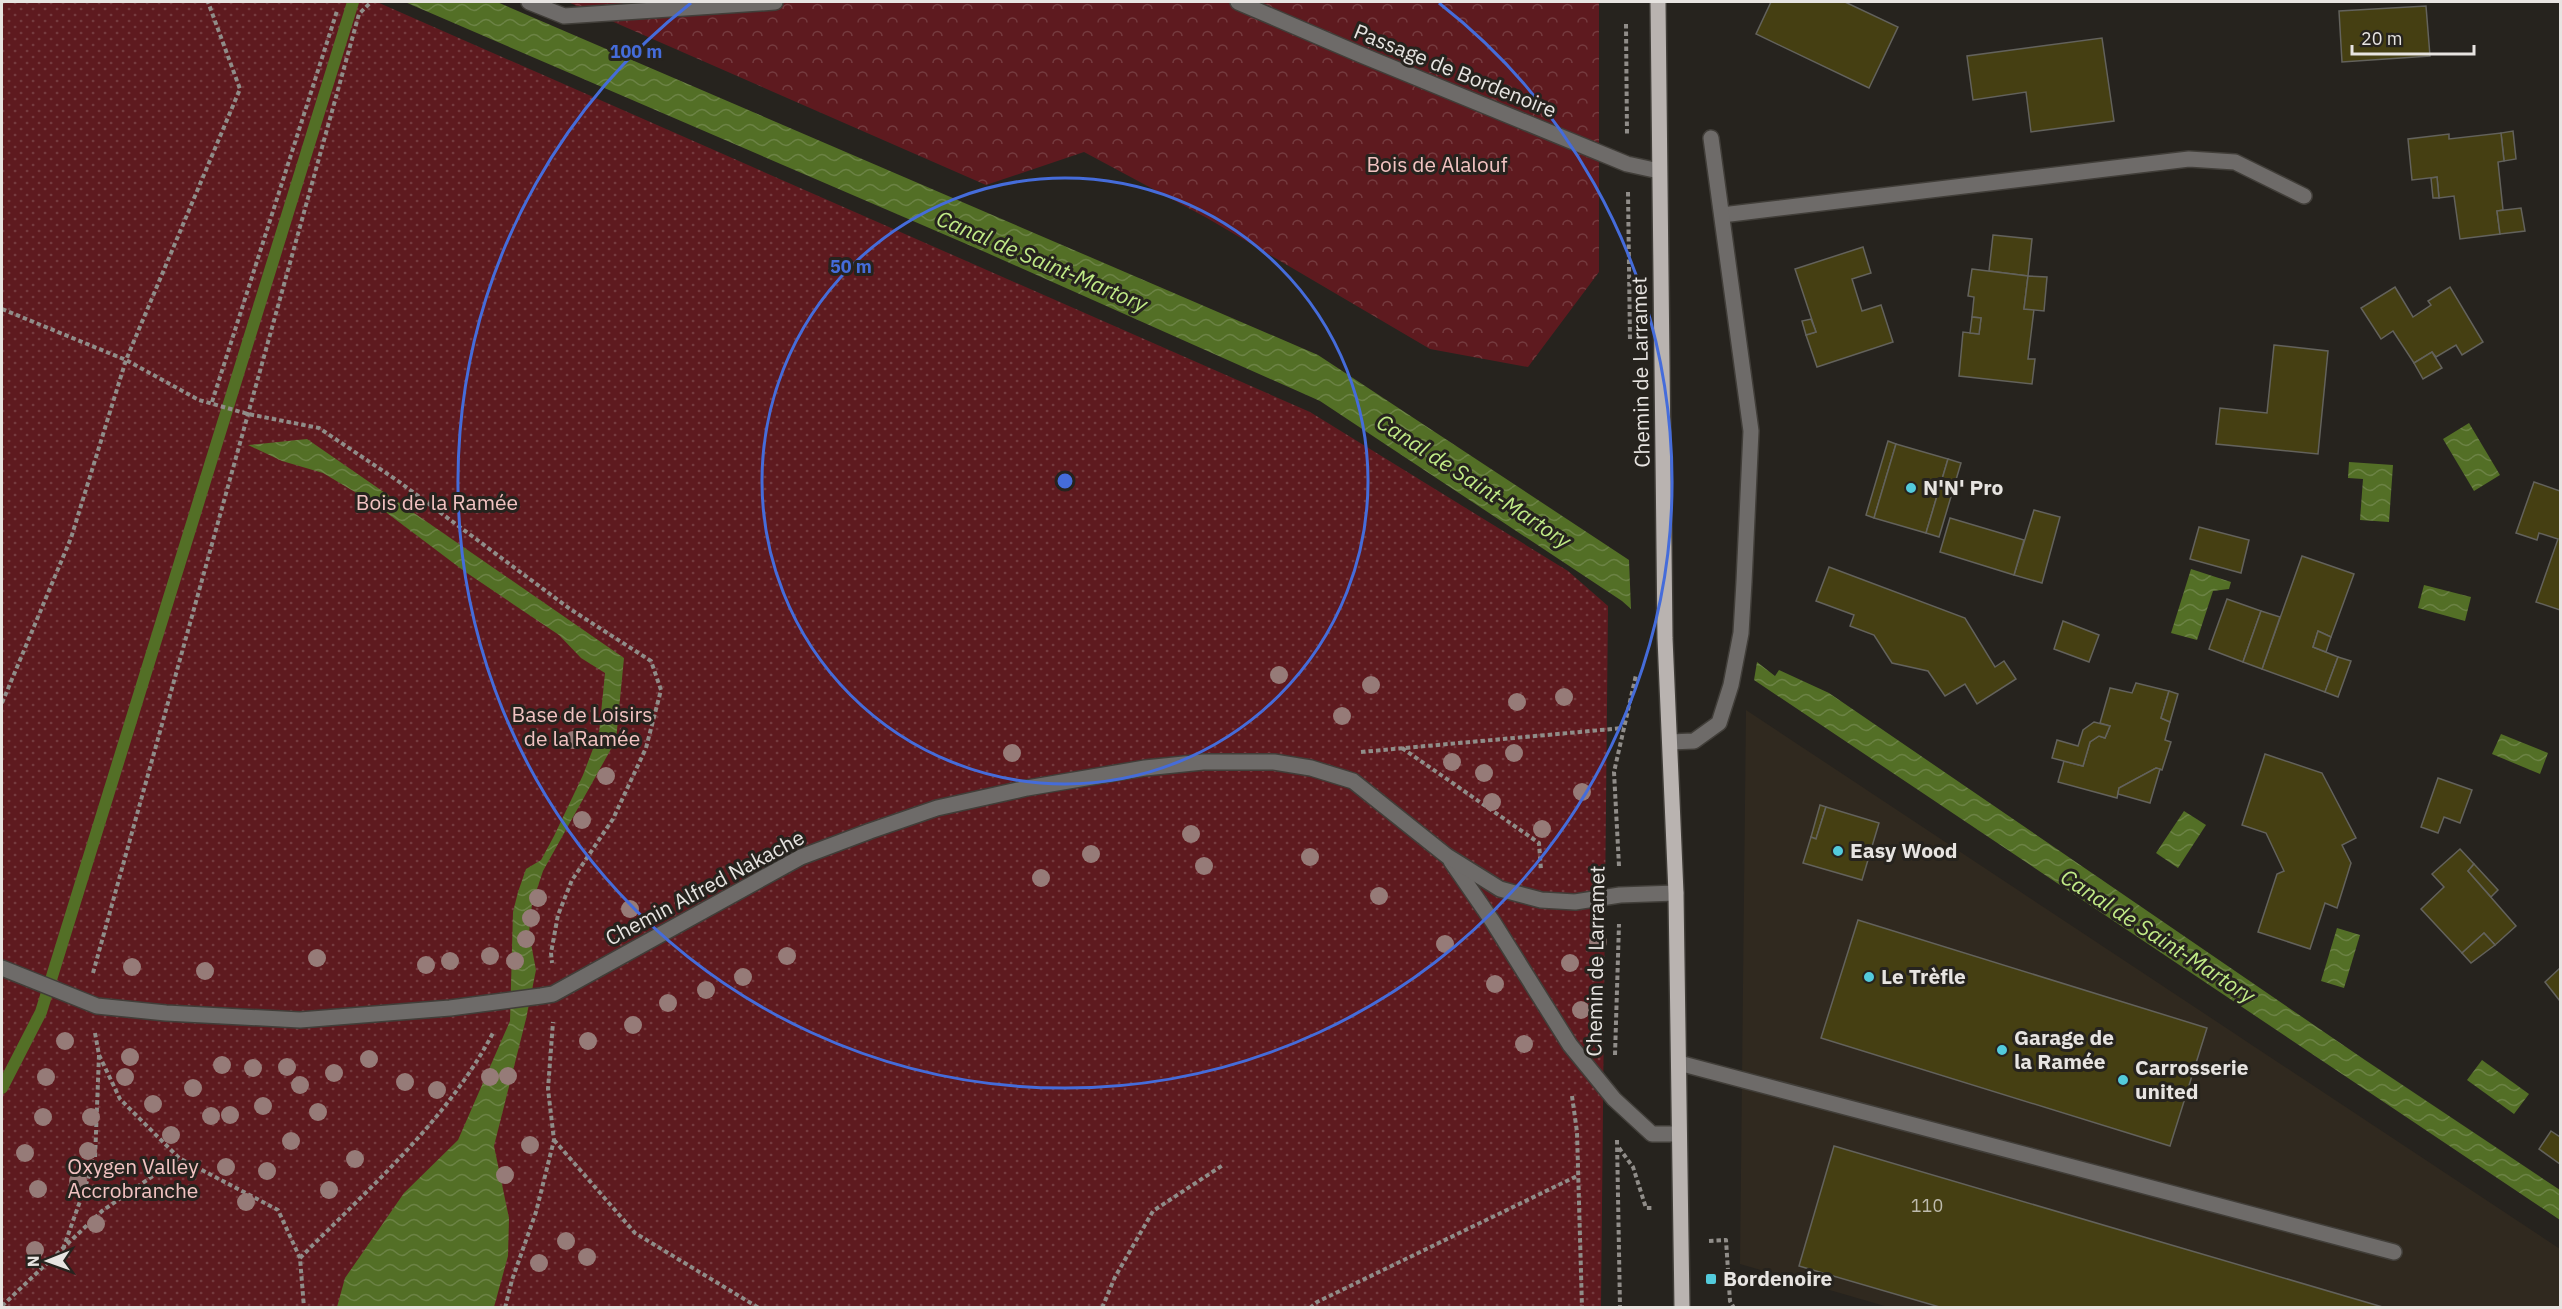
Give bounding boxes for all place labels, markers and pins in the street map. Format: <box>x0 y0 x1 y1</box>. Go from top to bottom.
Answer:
centre of rings <box>1055 471 1075 491</box>
place label: N'N' Pro <box>1923 473 2004 501</box>
marker: N'N' Pro <box>1904 481 1918 495</box>
place label: Easy Wood <box>1850 836 1958 864</box>
marker: Easy Wood <box>1831 844 1845 858</box>
place label: Le Trèfle <box>1881 962 1966 990</box>
marker: Le Trèfle <box>1862 970 1876 984</box>
place label: Garage de la Ramée <box>2014 1023 2114 1075</box>
marker: Garage de la Ramée <box>1995 1043 2009 1057</box>
place label: Carrosserie united <box>2135 1053 2249 1105</box>
marker: Carrosserie united <box>2116 1073 2130 1087</box>
place label: Bordenoire <box>1723 1264 1833 1292</box>
marker: Bordenoire <box>1704 1272 1718 1286</box>

